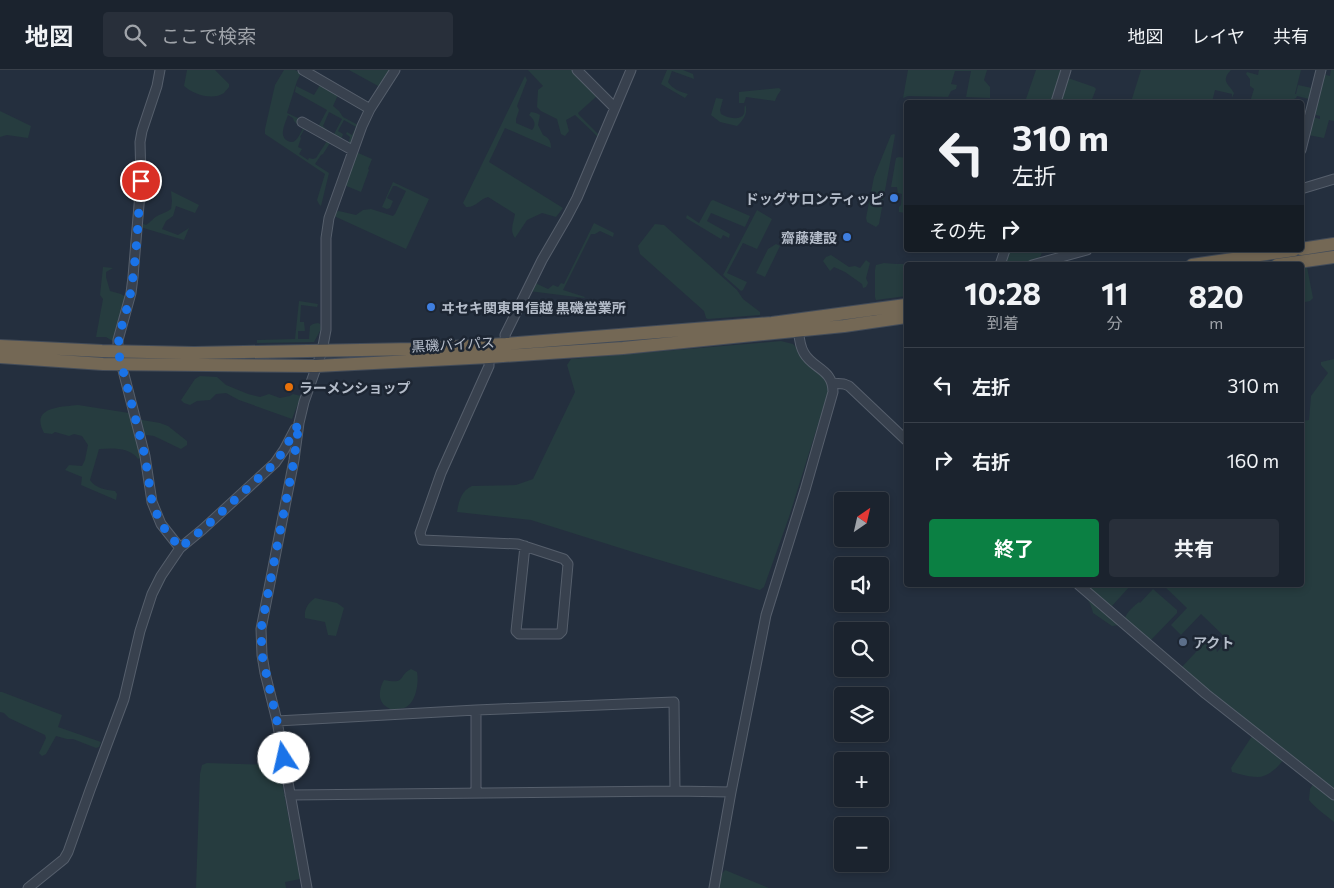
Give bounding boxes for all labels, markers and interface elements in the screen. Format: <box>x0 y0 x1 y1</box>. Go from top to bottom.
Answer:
search box <box>103 12 453 57</box>
text: 地図 <box>25 21 73 50</box>
icon: search <box>121 21 149 49</box>
text: ここで検索 <box>161 24 256 47</box>
text: 地図 <box>1128 25 1164 47</box>
text: レイヤ <box>1192 25 1245 47</box>
text: 共有 <box>1273 25 1309 47</box>
text: 310 m <box>1012 115 1109 158</box>
icon: left <box>929 120 994 185</box>
pin <box>120 160 162 202</box>
text: 左折 <box>1012 162 1056 189</box>
icon: arrive <box>127 167 155 195</box>
place label: ドッグサロンティッピ <box>745 190 884 207</box>
marker: ドッグサロンティッピ <box>888 192 900 204</box>
icon: right <box>996 215 1024 243</box>
text: その先 <box>929 219 986 242</box>
place label: 齋藤建設 <box>781 229 837 246</box>
marker: 齋藤建設 <box>841 231 853 243</box>
text: 10:28 <box>964 274 1041 311</box>
text: 11 <box>1101 274 1128 311</box>
text: 820 <box>1189 277 1244 314</box>
place label: ヰセキ関東甲信越 黒磯営業所 <box>441 299 626 316</box>
marker: ヰセキ関東甲信越 黒磯営業所 <box>425 301 437 313</box>
text: 到着 <box>987 313 1019 332</box>
text: 分 <box>1107 313 1123 332</box>
text: m <box>1209 313 1223 332</box>
street label: 黒磯バイパス <box>411 333 495 355</box>
icon: left <box>929 371 957 399</box>
text: 310 m <box>1227 374 1279 397</box>
text: 左折 <box>972 375 1010 398</box>
place label: ラーメンショップ <box>299 379 410 396</box>
marker: ラーメンショップ <box>283 381 295 393</box>
icon: right <box>929 446 957 474</box>
text: 160 m <box>1227 449 1279 472</box>
text: 右折 <box>972 450 1010 473</box>
north arrow <box>834 492 889 548</box>
map controls <box>834 492 889 872</box>
button: 終了 <box>929 519 1099 577</box>
button: 共有 <box>1109 519 1279 577</box>
button: sound <box>834 557 889 612</box>
button: search <box>834 622 889 677</box>
place label: アクト <box>1193 634 1234 651</box>
marker: アクト <box>1177 636 1189 648</box>
button: layers <box>834 687 889 742</box>
position arrow <box>257 731 309 783</box>
button: + <box>834 752 889 807</box>
button: − <box>834 817 889 872</box>

